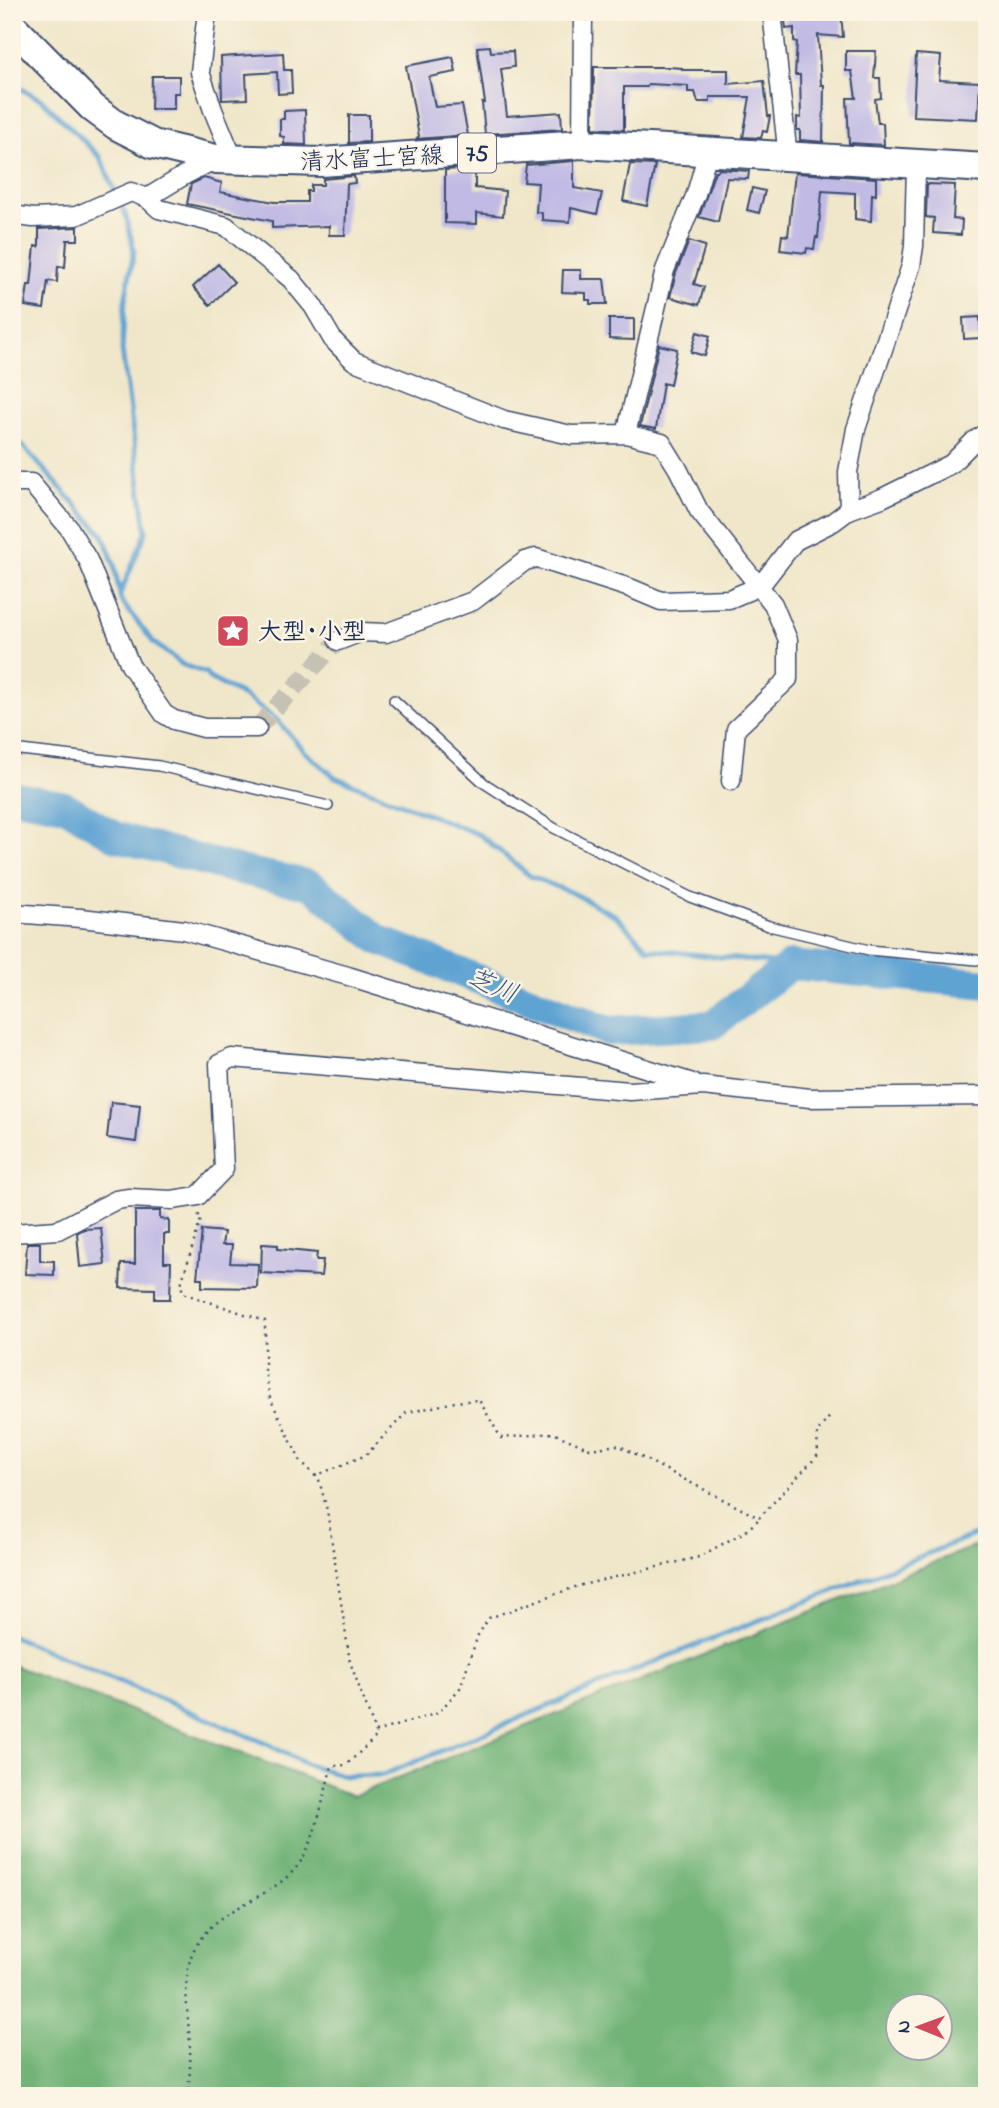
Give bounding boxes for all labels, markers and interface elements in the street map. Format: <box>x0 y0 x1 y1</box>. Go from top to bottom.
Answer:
road number: 75 <box>458 134 496 172</box>
street label: 清水富士宮線 <box>299 139 445 182</box>
place icon: 大型･小型 <box>214 612 252 650</box>
place label: 大型･小型 <box>258 616 366 651</box>
water label: 芝川 <box>461 960 523 1015</box>
north arrow <box>884 1993 954 2062</box>
text: N <box>891 2020 918 2033</box>

